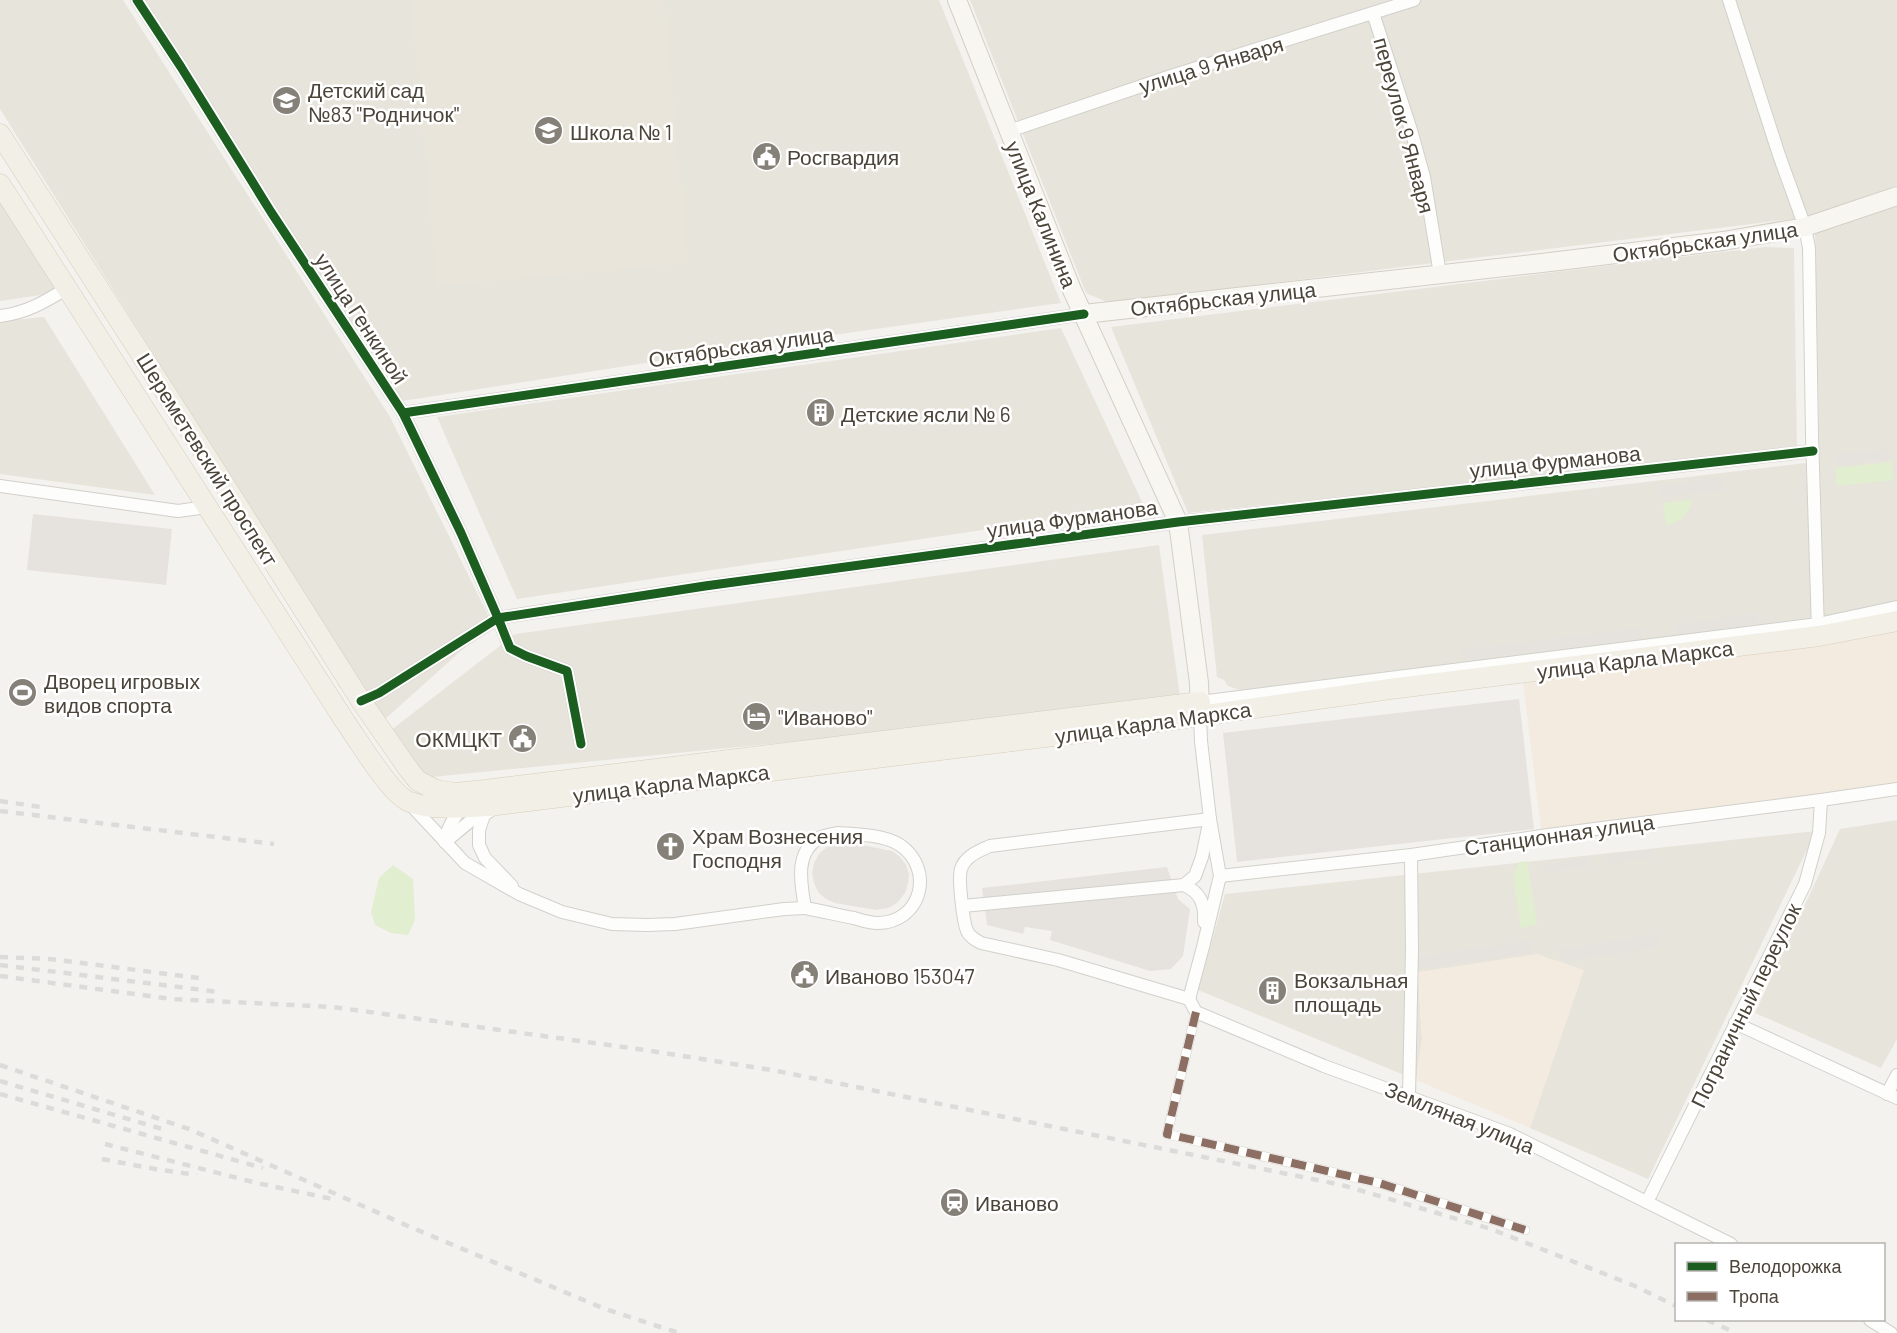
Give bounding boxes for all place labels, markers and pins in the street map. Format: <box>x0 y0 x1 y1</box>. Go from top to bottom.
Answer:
place label: Детский сад №83 "Родничок" <box>308 77 459 126</box>
school or university icon: Детский сад №83 "Родничок" <box>271 85 303 117</box>
school or university icon: Школа № 1 <box>533 115 565 147</box>
place label: Школа № 1 <box>570 119 672 144</box>
public building icon: Росгвардия <box>750 140 782 172</box>
place label: Росгвардия <box>787 144 899 169</box>
building icon: Детские ясли № 6 <box>804 397 836 429</box>
place label: Детские ясли № 6 <box>841 401 1010 426</box>
place label: Дворец игровых видов спорта <box>44 668 200 717</box>
sports icon: Дворец игровых видов спорта <box>7 676 39 708</box>
hotel icon: "Иваново" <box>741 700 773 732</box>
place label: "Иваново" <box>778 704 873 729</box>
public building icon: ОКМЦКТ <box>507 722 539 754</box>
place label: ОКМЦКТ <box>415 726 502 751</box>
place label: Храм Вознесения Господня <box>692 823 863 872</box>
church icon: Храм Вознесения Господня <box>655 831 687 863</box>
public building icon: Иваново 153047 <box>788 959 820 991</box>
place label: Иваново 153047 <box>825 963 975 988</box>
place label: Вокзальная площадь <box>1294 967 1408 1016</box>
building icon: Вокзальная площадь <box>1257 975 1289 1007</box>
station icon: Иваново <box>938 1186 970 1218</box>
place label: Иваново <box>975 1190 1059 1215</box>

